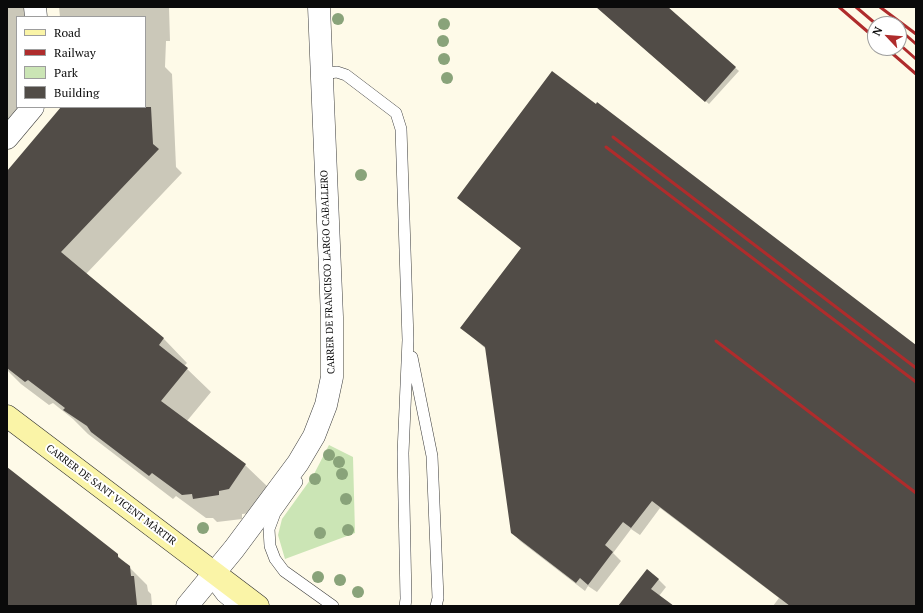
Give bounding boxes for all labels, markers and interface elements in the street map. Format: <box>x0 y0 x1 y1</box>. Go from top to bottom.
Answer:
legend <box>16 16 146 108</box>
north arrow <box>867 16 907 56</box>
text: N <box>869 24 885 38</box>
text: Road <box>54 25 81 40</box>
text: Railway <box>54 45 96 60</box>
text: Park <box>54 65 78 80</box>
text: Building <box>54 85 99 100</box>
street label: CARRER DE FRANCISCO LARGO CABALLERO <box>318 170 338 374</box>
street label: CARRER DE SANT VICENT MÀRTIR <box>44 442 178 548</box>

